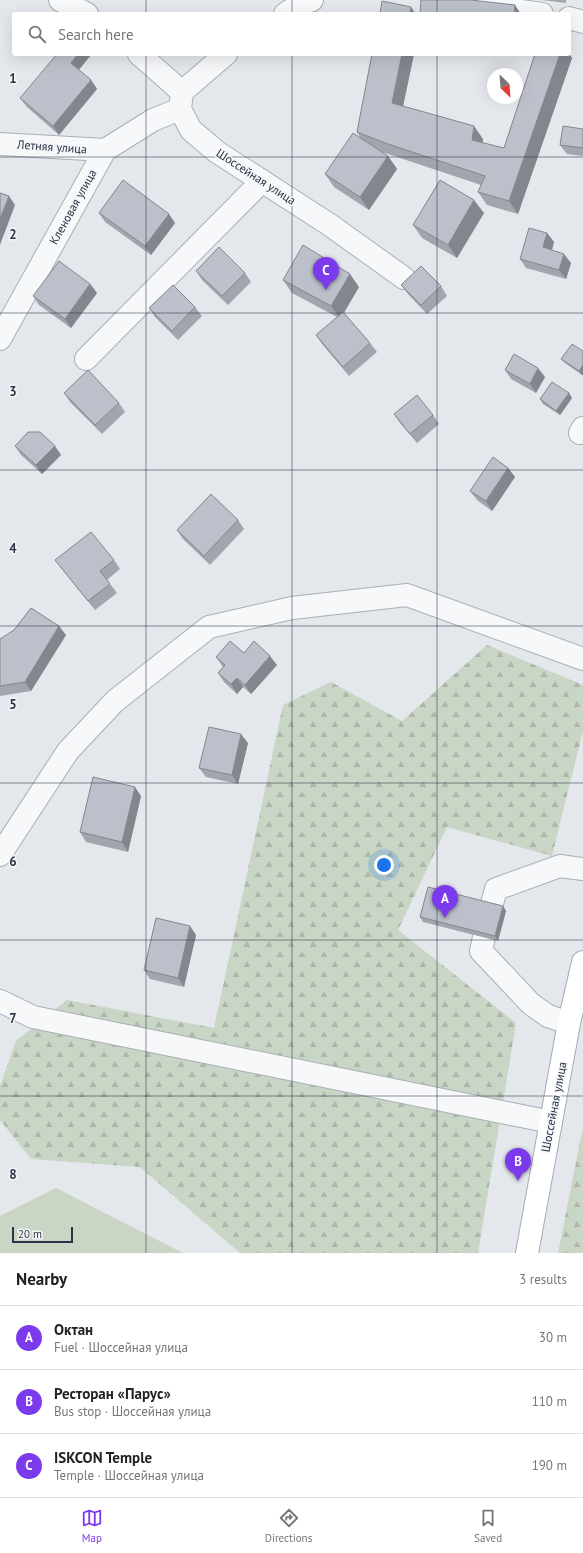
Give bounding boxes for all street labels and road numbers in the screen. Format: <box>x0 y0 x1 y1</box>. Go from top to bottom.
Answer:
street label: Летняя улица <box>16 137 88 156</box>
street label: Шоссейная улица <box>214 145 299 208</box>
street label: Кленовая улица <box>46 166 99 247</box>
street label: Шоссейная улица <box>537 1060 570 1153</box>

